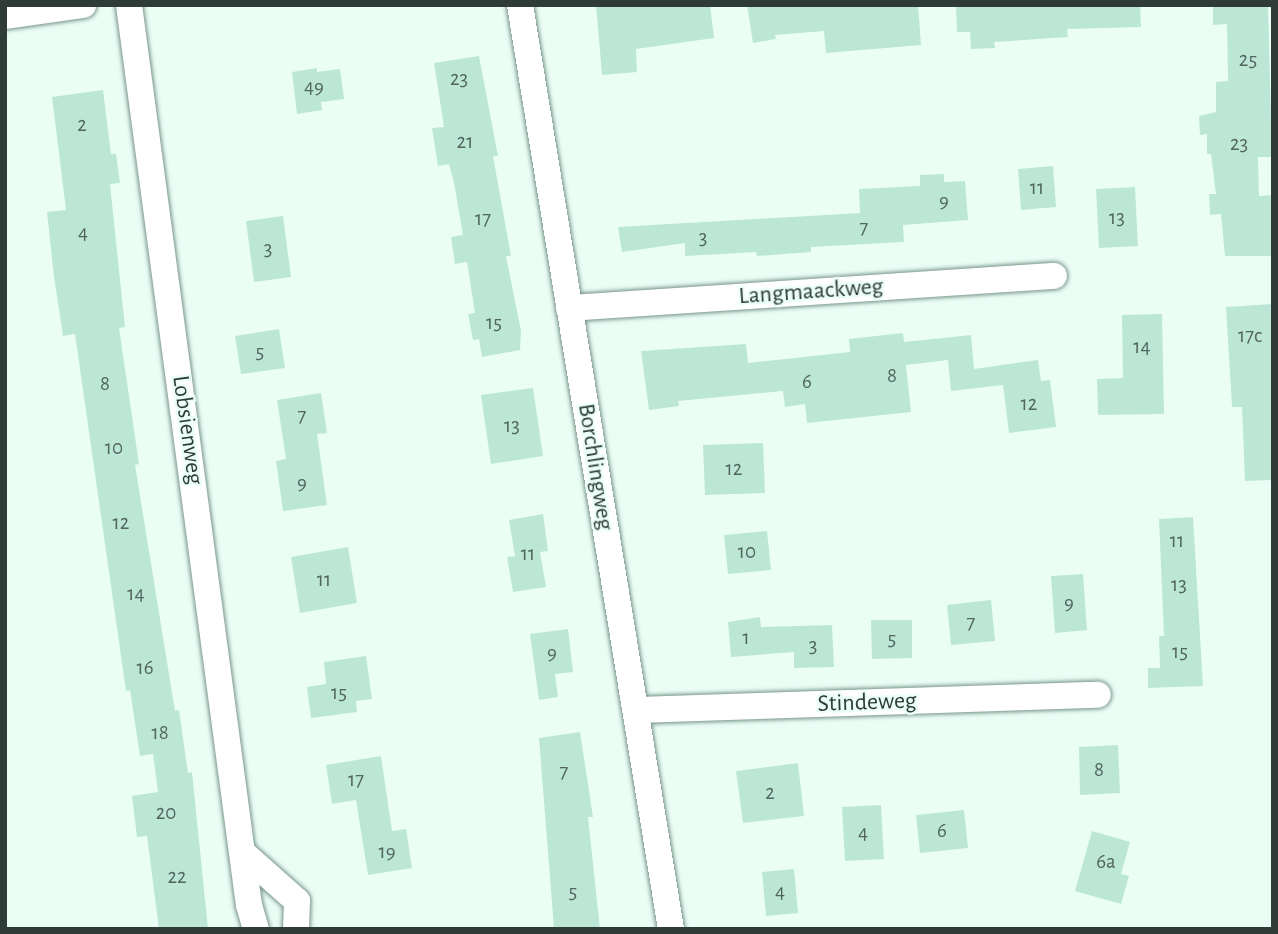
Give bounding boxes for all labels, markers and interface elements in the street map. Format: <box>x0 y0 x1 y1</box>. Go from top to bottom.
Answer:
house number: 25 <box>1239 47 1257 73</box>
house number: 23 <box>450 66 468 92</box>
house number: 49 <box>304 74 324 100</box>
house number: 2 <box>77 112 87 138</box>
house number: 21 <box>457 129 473 155</box>
house number: 23 <box>1230 131 1248 157</box>
house number: 11 <box>1030 175 1044 201</box>
house number: 9 <box>939 188 949 214</box>
house number: 13 <box>1109 205 1125 231</box>
house number: 17 <box>475 206 491 232</box>
house number: 7 <box>860 215 868 241</box>
house number: 4 <box>78 220 88 246</box>
house number: 3 <box>699 225 707 251</box>
house number: 3 <box>264 236 272 262</box>
street label: Langmaackweg <box>738 273 884 311</box>
house number: 15 <box>486 310 502 336</box>
house number: 17c <box>1238 323 1262 349</box>
house number: 14 <box>1133 334 1151 360</box>
house number: 5 <box>256 339 264 365</box>
house number: 8 <box>887 363 897 389</box>
house number: 6 <box>802 369 812 395</box>
house number: 8 <box>100 371 110 397</box>
street label: Lobsienweg <box>165 374 209 486</box>
house number: 12 <box>1021 391 1037 417</box>
street label: Borchlingweg <box>571 402 619 532</box>
house number: 7 <box>298 403 306 429</box>
house number: 13 <box>504 413 520 439</box>
house number: 10 <box>105 435 123 461</box>
house number: 12 <box>726 456 742 482</box>
house number: 9 <box>297 470 307 496</box>
house number: 12 <box>113 510 129 536</box>
house number: 11 <box>1170 528 1184 554</box>
house number: 10 <box>738 539 756 565</box>
house number: 11 <box>521 541 535 567</box>
house number: 11 <box>317 567 331 593</box>
house number: 13 <box>1171 572 1187 598</box>
house number: 14 <box>127 581 145 607</box>
house number: 9 <box>1064 590 1074 616</box>
house number: 7 <box>967 610 975 636</box>
house number: 1 <box>742 625 750 651</box>
house number: 5 <box>888 626 896 652</box>
house number: 3 <box>809 633 817 659</box>
house number: 15 <box>1172 639 1188 665</box>
house number: 9 <box>547 640 557 666</box>
house number: 16 <box>136 655 154 681</box>
house number: 15 <box>331 680 347 706</box>
street label: Stindeweg <box>817 687 917 719</box>
house number: 18 <box>151 720 169 746</box>
house number: 8 <box>1094 757 1104 783</box>
house number: 7 <box>560 759 568 785</box>
house number: 17 <box>348 767 364 793</box>
house number: 2 <box>765 780 775 806</box>
house number: 20 <box>156 800 176 826</box>
house number: 6 <box>937 818 947 844</box>
house number: 4 <box>858 820 868 846</box>
house number: 19 <box>378 839 396 865</box>
house number: 6a <box>1096 849 1116 875</box>
house number: 22 <box>167 864 187 890</box>
house number: 5 <box>569 879 577 905</box>
house number: 4 <box>775 879 785 905</box>

